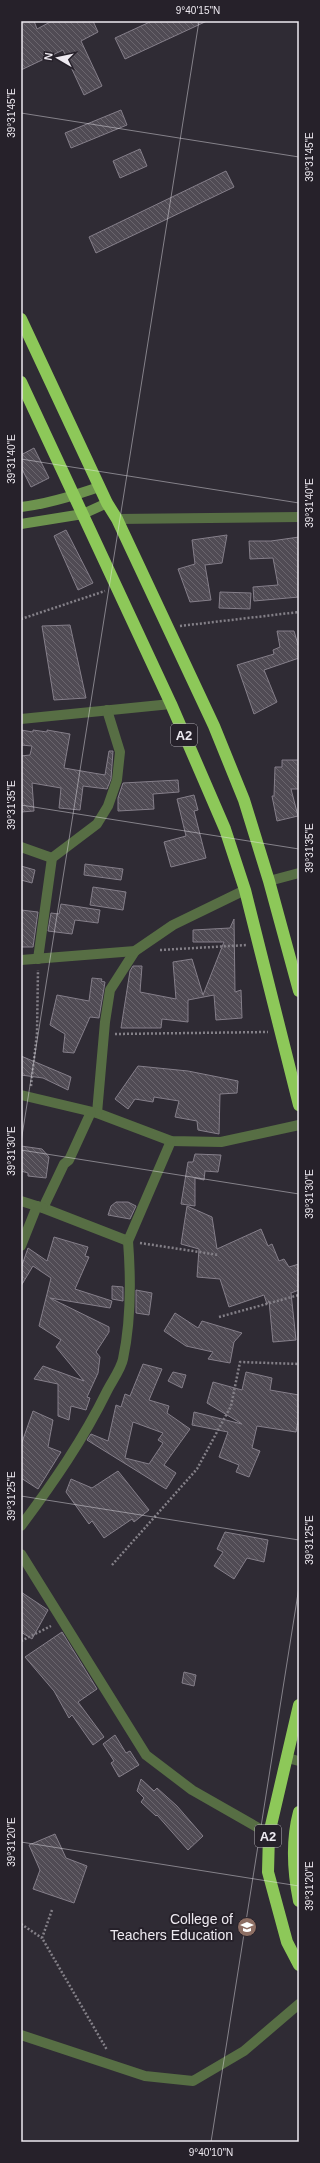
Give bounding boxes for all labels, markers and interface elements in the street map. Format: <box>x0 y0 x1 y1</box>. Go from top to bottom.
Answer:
text: 9°40'15"N <box>176 5 220 16</box>
north arrow <box>38 38 78 78</box>
text: N <box>42 52 55 61</box>
text: 39°31'45"E <box>6 88 17 138</box>
text: 39°31'45"E <box>304 132 315 182</box>
text: 39°31'40"E <box>6 434 17 484</box>
text: 39°31'40"E <box>304 478 315 528</box>
road number: A2 <box>171 724 197 746</box>
text: 39°31'35"E <box>6 780 17 830</box>
text: 39°31'35"E <box>304 823 315 873</box>
text: 39°31'30"E <box>6 1126 17 1176</box>
text: 39°31'30"E <box>304 1169 315 1219</box>
text: 39°31'25"E <box>6 1471 17 1521</box>
text: 39°31'25"E <box>304 1515 315 1565</box>
text: 39°31'20"E <box>6 1817 17 1867</box>
road number: A2 <box>255 1825 281 1847</box>
text: 39°31'20"E <box>304 1861 315 1911</box>
place label: College of Teachers Education <box>110 1911 233 1943</box>
school or university icon: College of Teachers Education <box>236 1916 258 1938</box>
text: 9°40'10"N <box>189 2147 233 2158</box>

